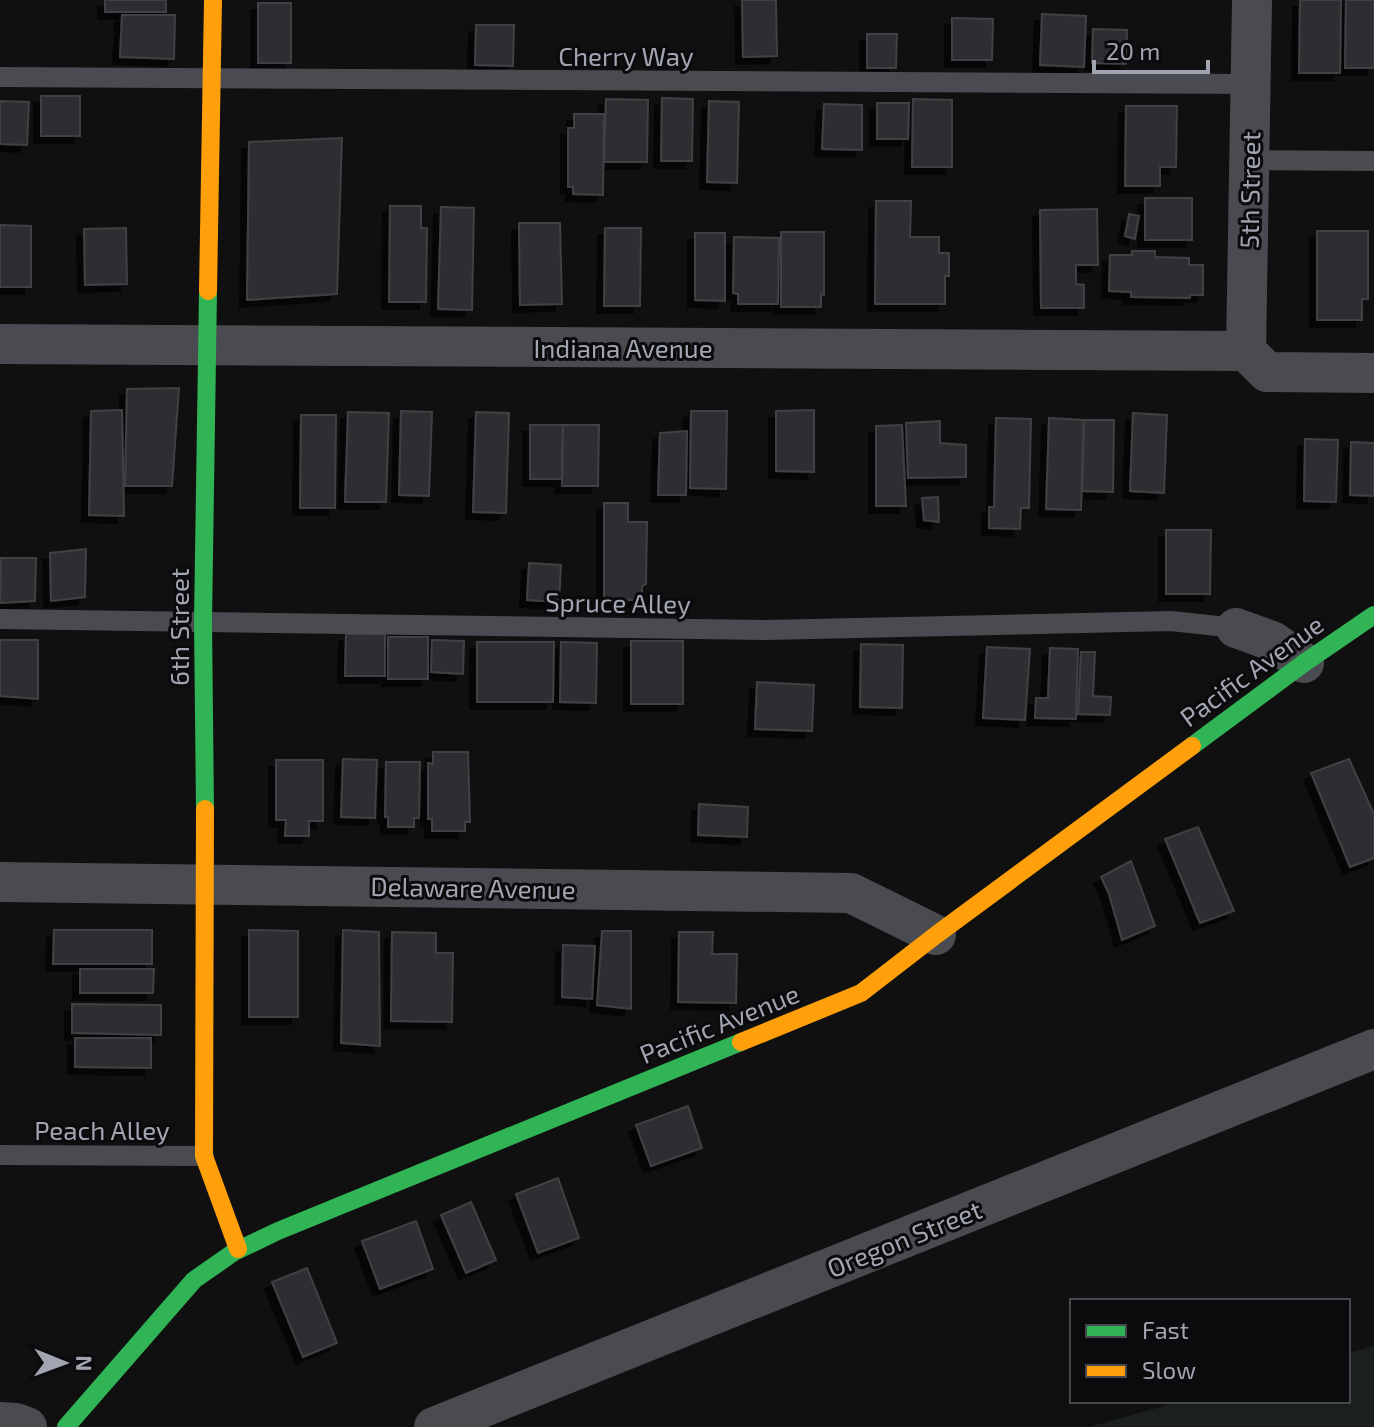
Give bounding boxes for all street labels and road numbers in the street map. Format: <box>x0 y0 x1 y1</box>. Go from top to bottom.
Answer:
street label: Cherry Way <box>558 40 694 71</box>
street label: 5th Street <box>1232 131 1266 249</box>
street label: Indiana Avenue <box>533 332 713 363</box>
street label: 6th Street <box>163 568 194 686</box>
street label: Spruce Alley <box>545 585 691 619</box>
street label: Pacific Avenue <box>1173 608 1329 732</box>
street label: Delaware Avenue <box>370 870 576 904</box>
street label: Pacific Avenue <box>635 977 803 1069</box>
street label: Peach Alley <box>34 1114 170 1145</box>
street label: Oregon Street <box>822 1193 986 1283</box>

